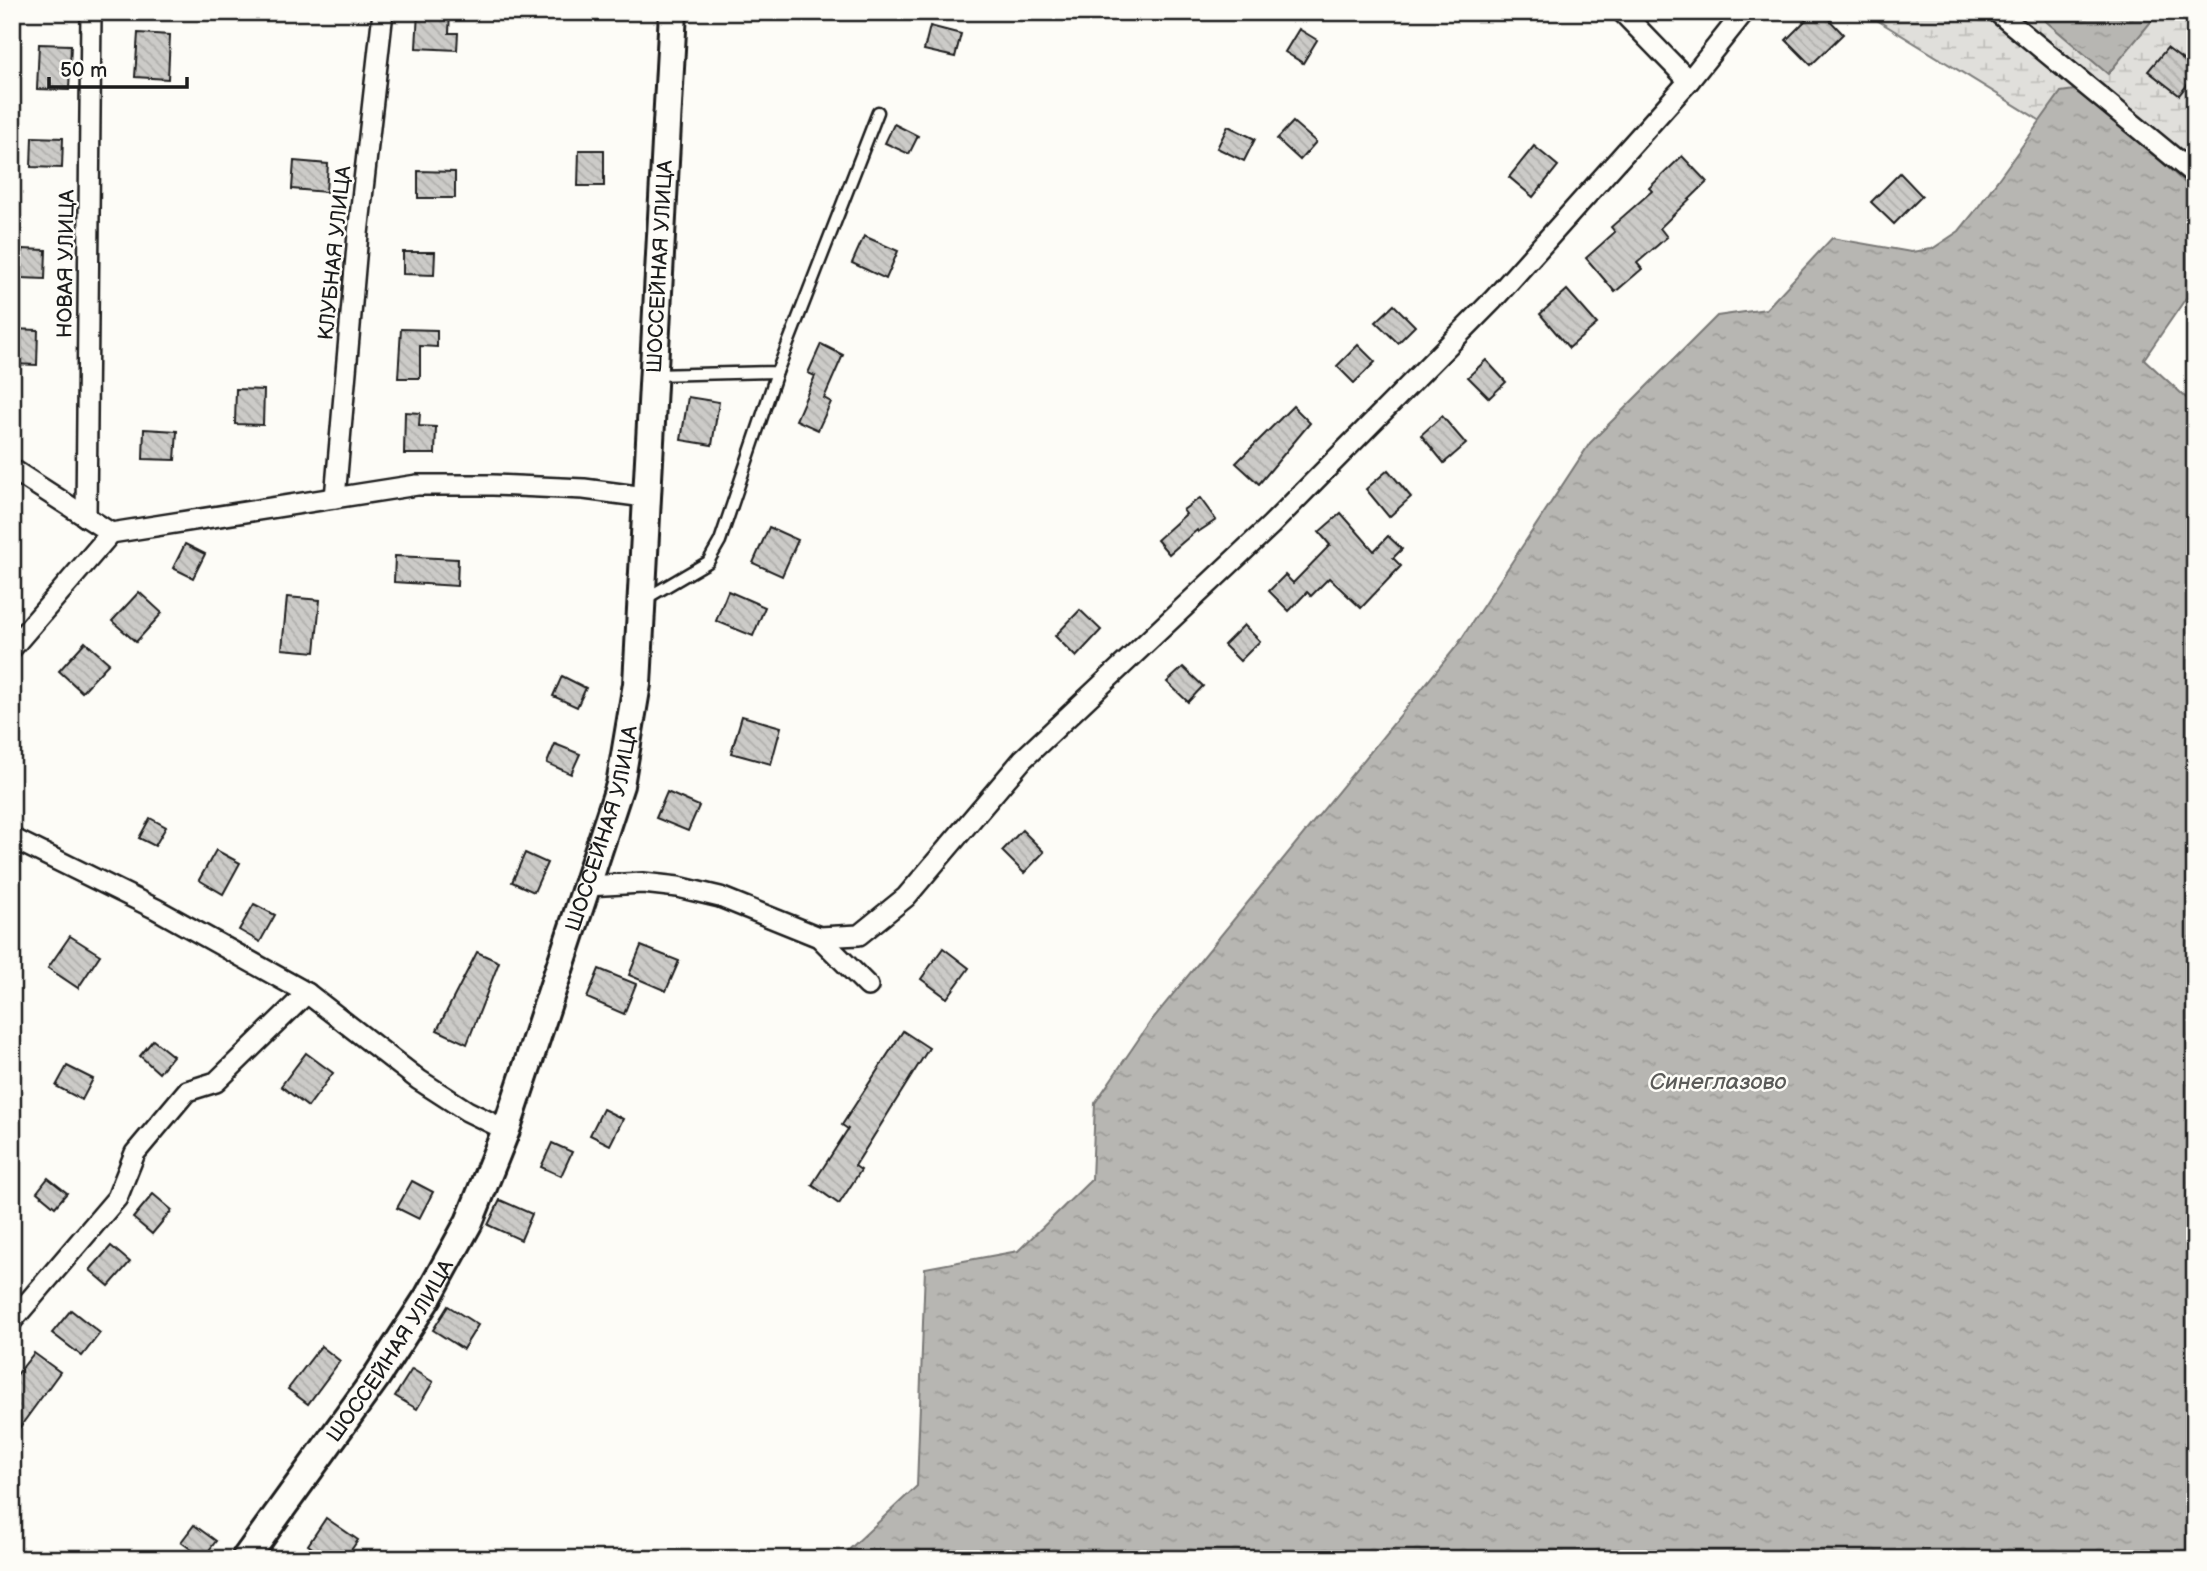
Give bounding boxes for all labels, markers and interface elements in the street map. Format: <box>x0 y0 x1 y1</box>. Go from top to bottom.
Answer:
scale bar <box>49 46 187 90</box>
text: 50 m <box>60 58 107 83</box>
street label: ШОССЕЙНАЯ УЛИЦА <box>641 159 678 374</box>
street label: КЛУБНАЯ УЛИЦА <box>313 164 357 341</box>
street label: НОВАЯ УЛИЦА <box>52 189 80 338</box>
street label: ШОССЕЙНАЯ УЛИЦА <box>560 724 642 934</box>
water label: Синеглазово <box>1649 1068 1787 1096</box>
street label: ШОССЕЙНАЯ УЛИЦА <box>321 1255 459 1447</box>

